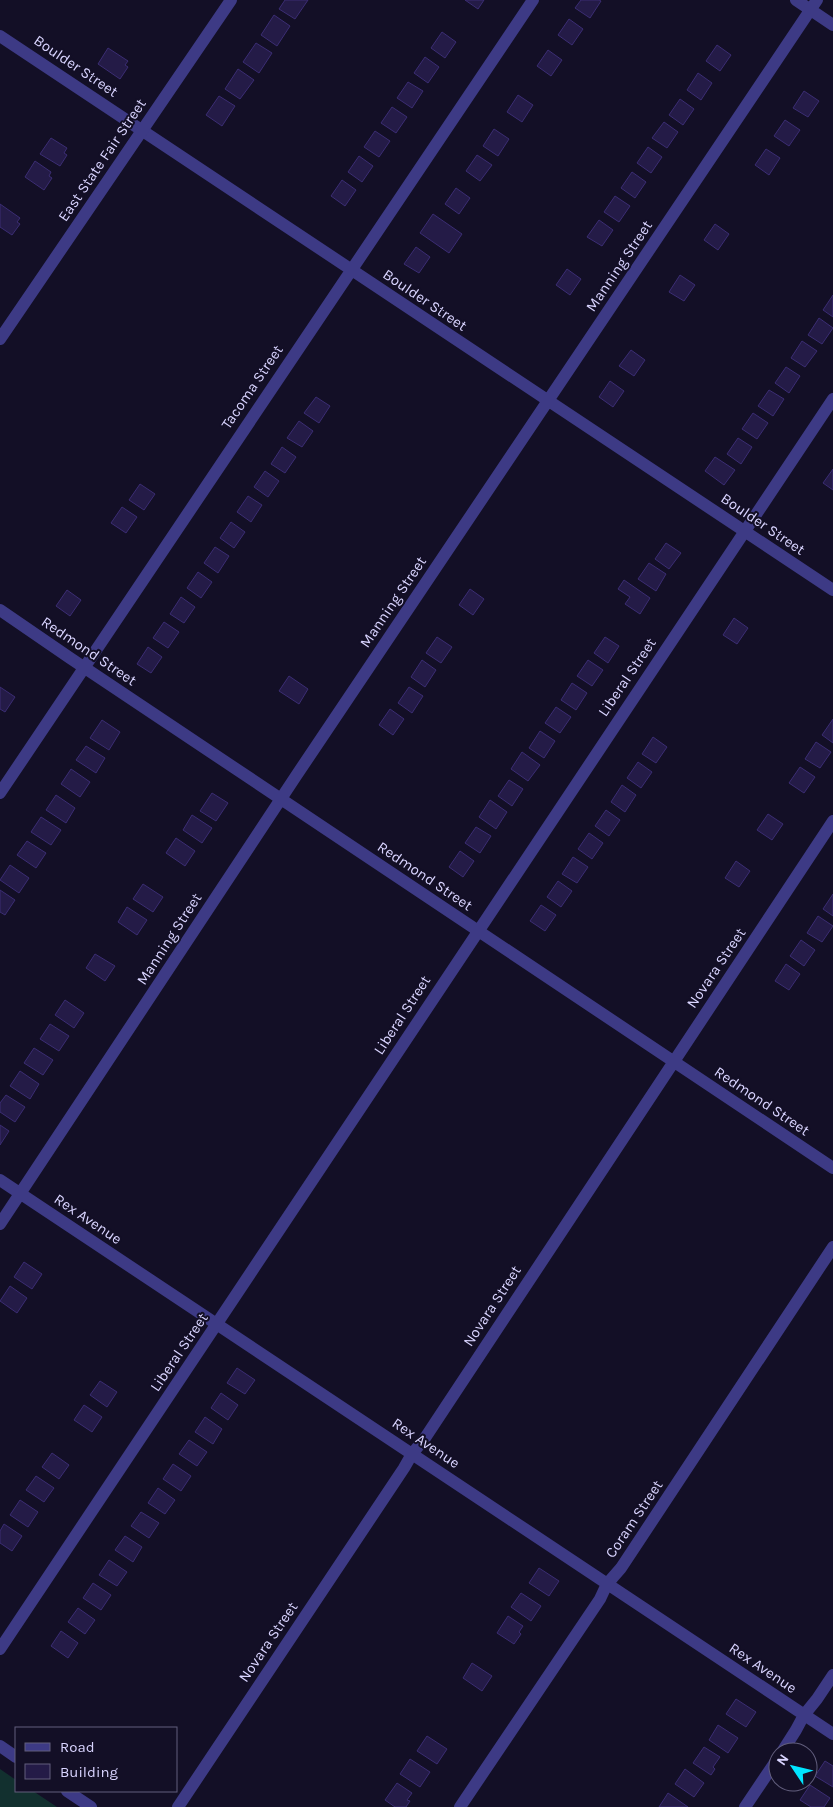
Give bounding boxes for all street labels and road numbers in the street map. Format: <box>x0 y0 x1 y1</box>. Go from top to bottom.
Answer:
street label: Boulder Street <box>31 31 122 101</box>
street label: East State Fair Street <box>54 95 150 225</box>
street label: Manning Street <box>582 217 656 315</box>
street label: Boulder Street <box>380 265 471 335</box>
street label: Tacoma Street <box>217 341 287 432</box>
street label: Boulder Street <box>718 489 809 559</box>
street label: Manning Street <box>356 553 430 651</box>
street label: Redmond Street <box>38 613 140 690</box>
street label: Liberal Street <box>594 634 660 720</box>
street label: Redmond Street <box>374 838 476 915</box>
street label: Manning Street <box>133 889 206 988</box>
street label: Novara Street <box>683 924 750 1011</box>
street label: Liberal Street <box>370 972 434 1058</box>
street label: Redmond Street <box>711 1063 813 1140</box>
street label: Rex Avenue <box>51 1190 125 1248</box>
street label: Novara Street <box>459 1262 525 1350</box>
street label: Liberal Street <box>146 1309 212 1395</box>
street label: Rex Avenue <box>389 1414 463 1472</box>
street label: Coram Street <box>601 1476 667 1561</box>
street label: Novara Street <box>235 1598 302 1685</box>
street label: Rex Avenue <box>726 1639 800 1697</box>

